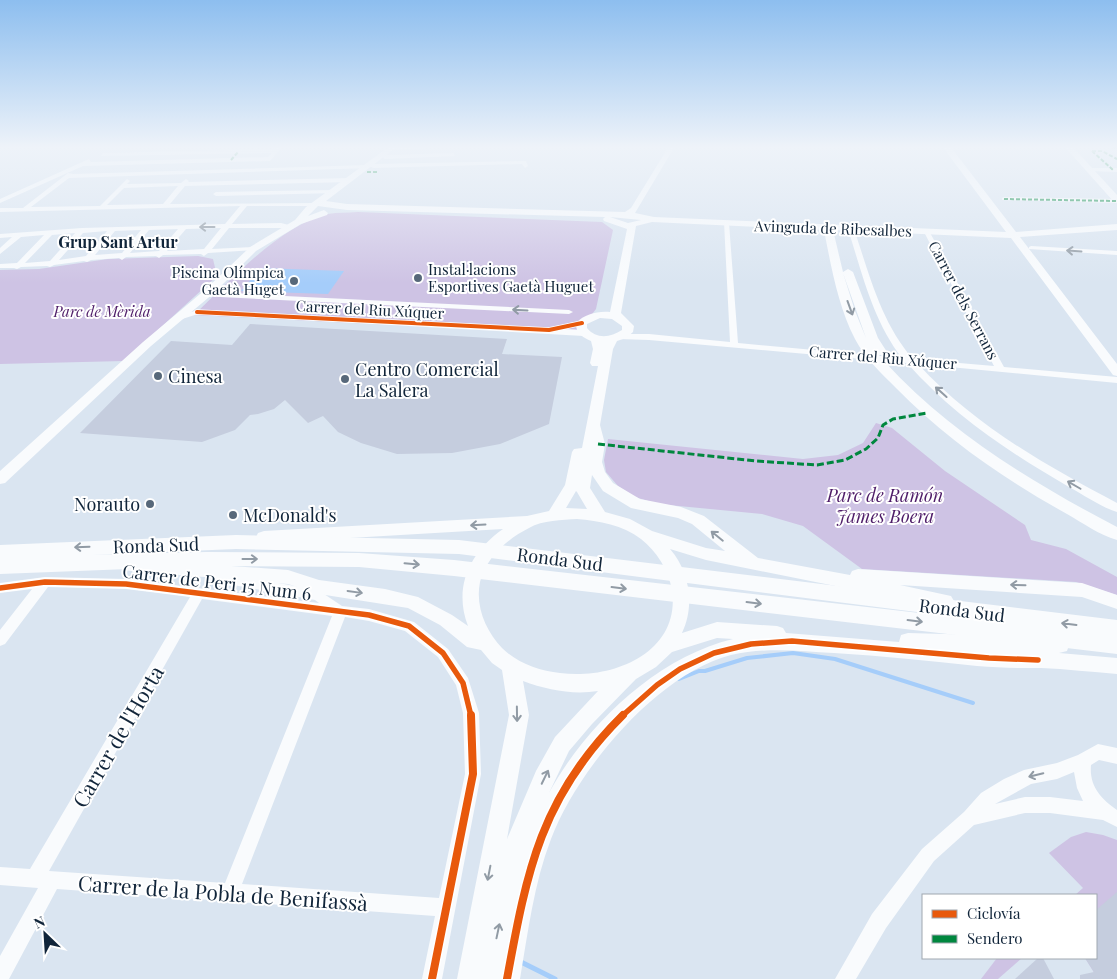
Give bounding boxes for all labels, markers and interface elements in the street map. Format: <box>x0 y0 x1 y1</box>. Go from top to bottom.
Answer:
street label: Avinguda de Ribesalbes <box>753 215 912 241</box>
one-way arrow <box>199 222 216 232</box>
district label: Grup Sant Artur <box>58 231 178 252</box>
street label: Carrer dels Serrans <box>924 237 1004 363</box>
one-way arrow <box>1066 246 1082 255</box>
place label: Instal·lacions Esportives Gaetà Huguet <box>428 259 594 296</box>
place label: Piscina Olímpica Gaetà Huget <box>172 262 285 299</box>
marker: Instal·lacions Esportives Gaetà Huguet <box>412 272 424 284</box>
marker: Piscina Olímpica Gaetà Huget <box>288 275 300 287</box>
street label: Carrer del Riu Xúquer <box>295 295 445 323</box>
one-way arrow <box>846 300 855 316</box>
park label: Parc de Mèrida <box>52 301 151 321</box>
one-way arrow <box>512 305 528 315</box>
street label: Carrer del Riu Xúquer <box>808 341 958 373</box>
place label: Centro Comercial La Salera <box>355 357 499 402</box>
place label: Cinesa <box>168 364 223 388</box>
marker: Cinesa <box>152 370 164 382</box>
marker: Centro Comercial La Salera <box>339 373 351 385</box>
one-way arrow <box>934 387 947 398</box>
one-way arrow <box>1067 479 1082 489</box>
park label: Parc de Ramón James Boera <box>826 483 943 528</box>
place label: Norauto <box>74 492 140 516</box>
marker: Norauto <box>144 498 156 510</box>
place label: McDonald's <box>243 503 337 527</box>
marker: McDonald's <box>227 509 239 521</box>
one-way arrow <box>470 521 486 530</box>
one-way arrow <box>711 530 724 541</box>
street label: Ronda Sud <box>112 531 200 559</box>
street label: Ronda Sud <box>516 542 605 576</box>
one-way arrow <box>75 543 91 552</box>
one-way arrow <box>242 554 258 564</box>
street label: Carrer de Peri 15 Num 6 <box>121 558 313 606</box>
one-way arrow <box>404 559 420 569</box>
one-way arrow <box>1010 581 1026 590</box>
one-way arrow <box>611 583 627 593</box>
one-way arrow <box>347 587 363 597</box>
street label: Ronda Sud <box>918 593 1007 627</box>
one-way arrow <box>745 598 761 608</box>
one-way arrow <box>907 616 923 626</box>
one-way arrow <box>1061 619 1077 629</box>
street label: Carrer de l'Horta <box>65 659 169 812</box>
one-way arrow <box>512 705 522 721</box>
one-way arrow <box>540 769 550 784</box>
one-way arrow <box>1029 771 1045 780</box>
one-way arrow <box>484 865 494 881</box>
street label: Carrer de la Pobla de Benifassà <box>77 868 369 916</box>
legend <box>922 894 1097 959</box>
text: Ciclovía <box>967 903 1021 923</box>
north arrow <box>20 909 70 959</box>
text: N <box>31 911 48 933</box>
one-way arrow <box>494 924 503 940</box>
text: Sendero <box>967 928 1023 948</box>

